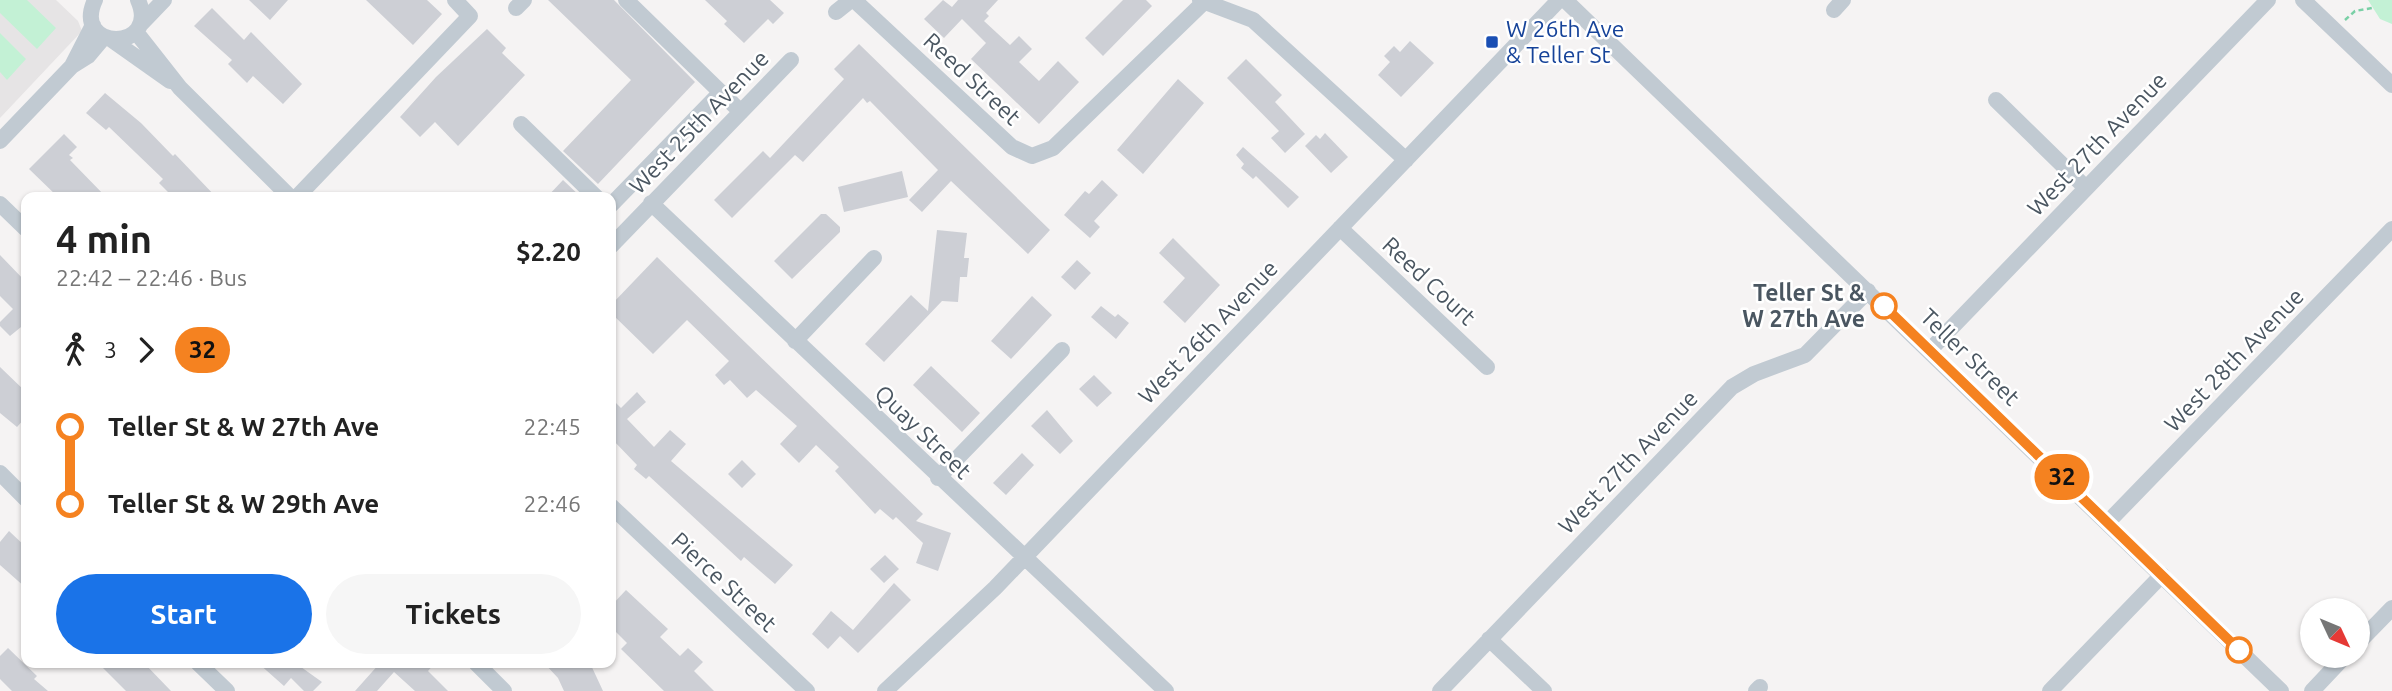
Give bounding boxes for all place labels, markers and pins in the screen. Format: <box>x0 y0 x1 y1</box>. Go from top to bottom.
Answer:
place label: W 26th Ave & Teller St <box>1506 16 1624 67</box>
marker: W 26th Ave & Teller St <box>1484 34 1500 50</box>
place label: Teller St & W 27th Ave <box>1742 280 1865 331</box>
marker: Teller St & W 27th Ave <box>1871 293 1897 319</box>
unlabelled marker <box>2226 637 2252 663</box>

